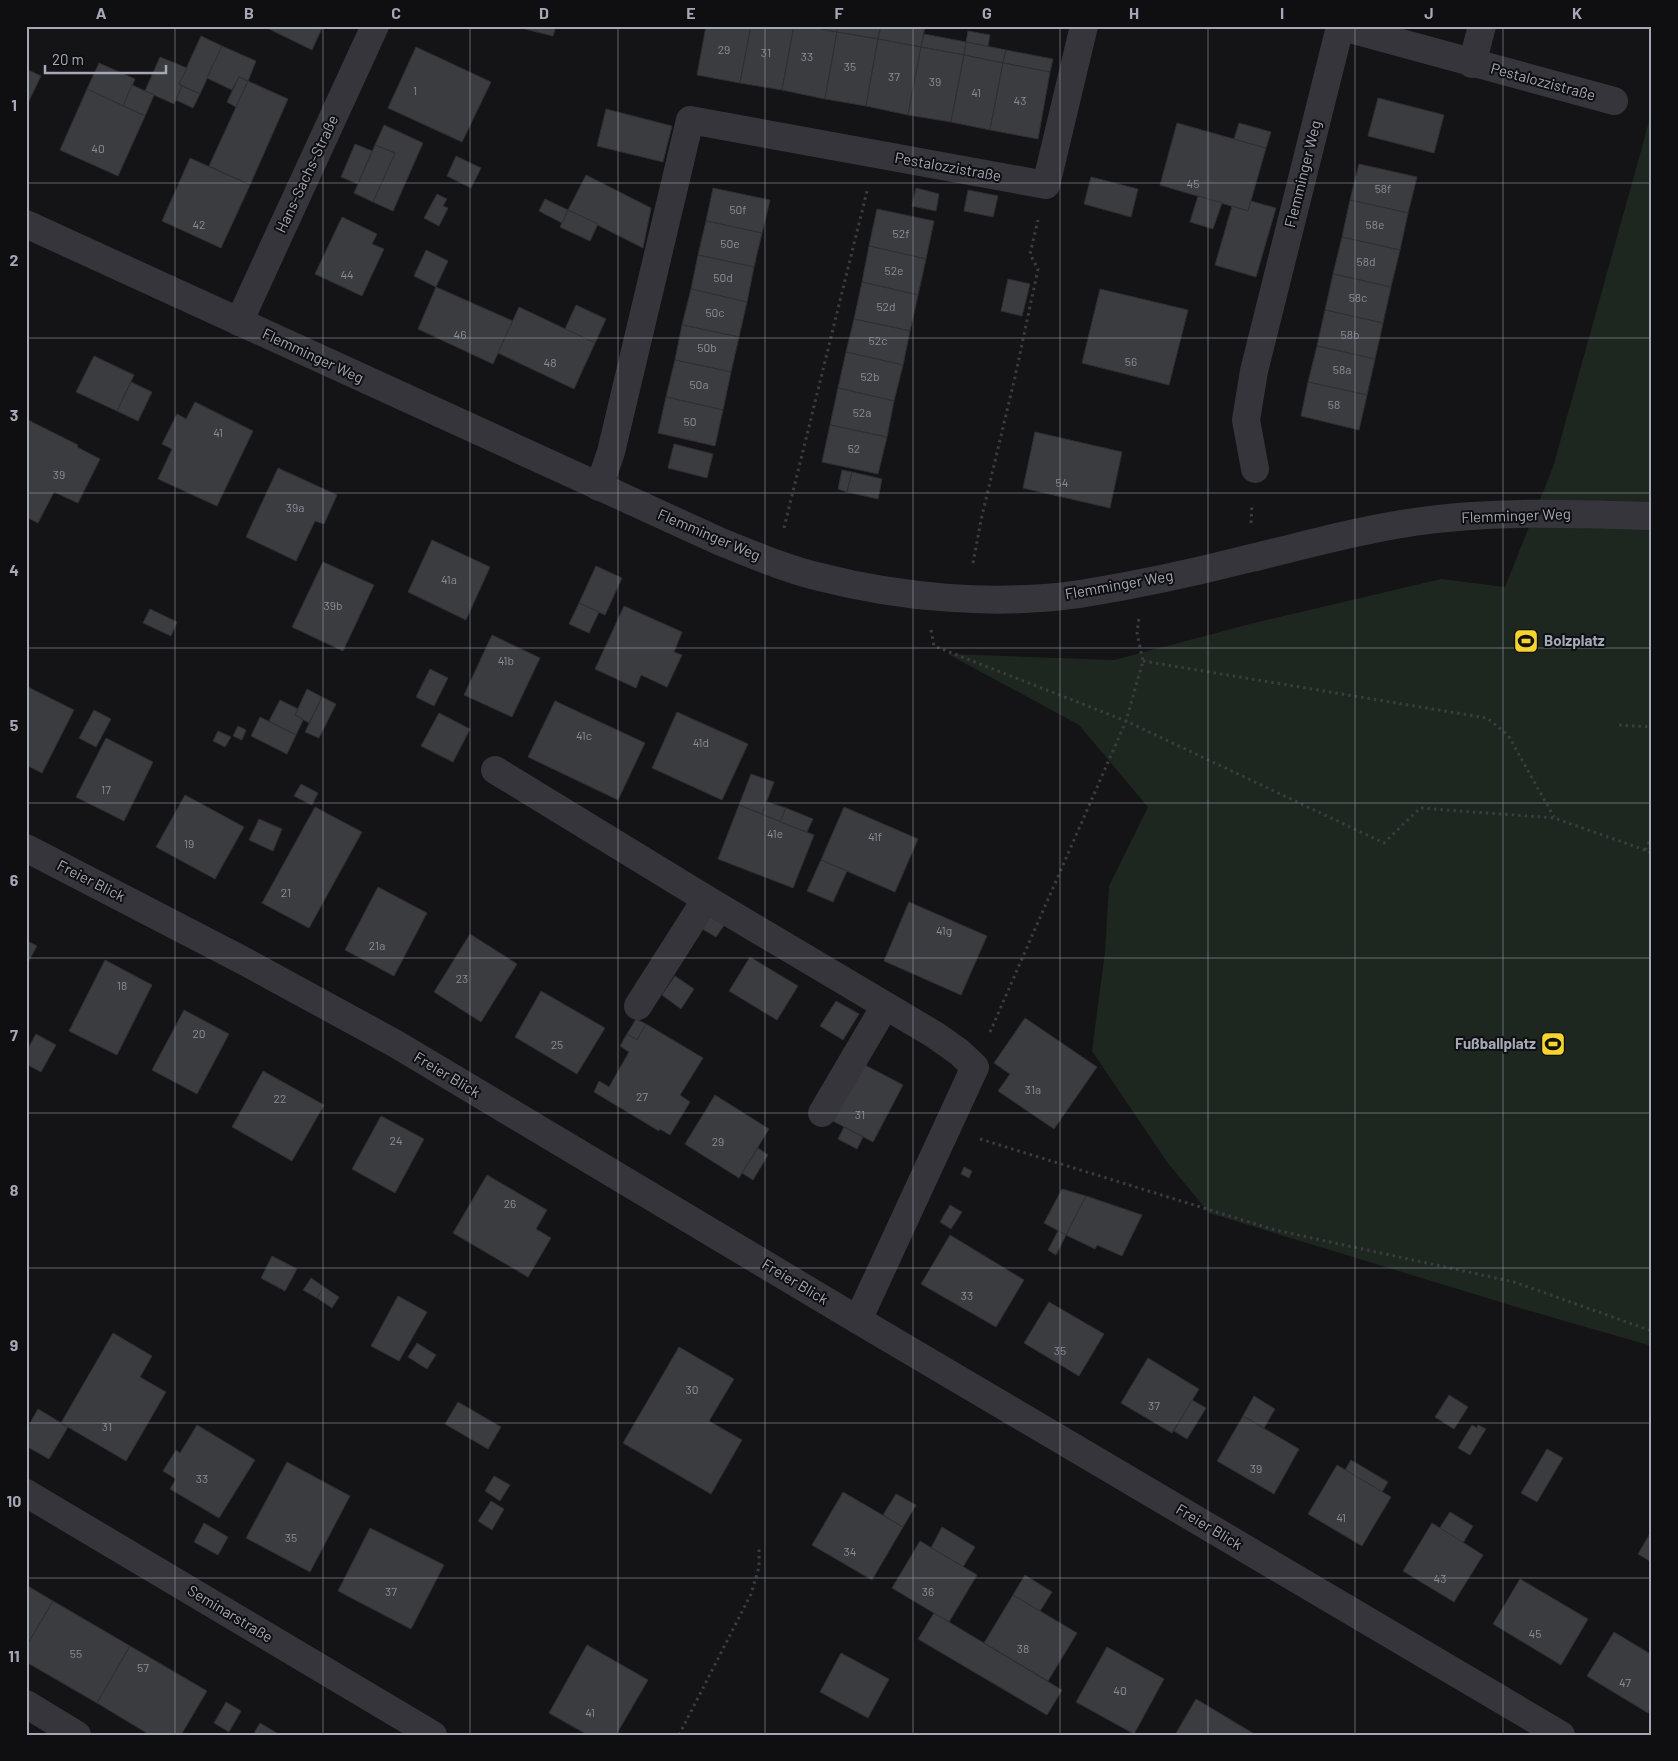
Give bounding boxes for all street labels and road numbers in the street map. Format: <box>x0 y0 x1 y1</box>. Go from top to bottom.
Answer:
street label: Pestalozzistraße <box>1489 58 1598 104</box>
street label: Hans-Sachs-Straße <box>271 112 341 235</box>
street label: Flemminger Weg <box>1280 118 1324 229</box>
street label: Pestalozzistraße <box>894 148 1003 184</box>
street label: Flemminger Weg <box>260 324 367 386</box>
street label: Flemminger Weg <box>655 504 763 564</box>
street label: Flemminger Weg <box>1461 504 1571 526</box>
street label: Flemminger Weg <box>1063 566 1174 602</box>
street label: Freier Blick <box>54 855 129 905</box>
street label: Freier Blick <box>411 1047 484 1101</box>
street label: Freier Blick <box>759 1254 832 1308</box>
street label: Freier Blick <box>1173 1499 1246 1553</box>
street label: Seminarstraße <box>185 1581 276 1646</box>

